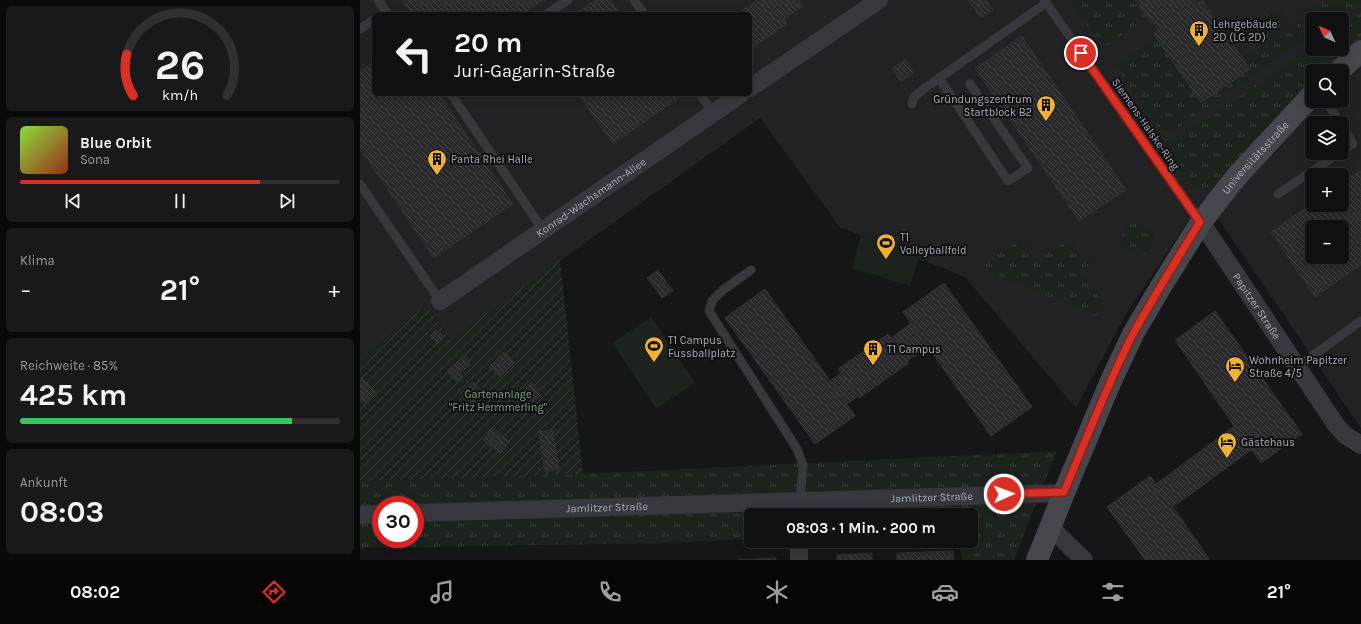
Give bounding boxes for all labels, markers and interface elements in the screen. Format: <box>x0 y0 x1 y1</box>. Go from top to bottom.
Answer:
north arrow <box>1305 12 1349 56</box>
map controls <box>1305 12 1349 264</box>
place label: Lehrgebäude 2D (LG 2D) <box>1213 18 1278 44</box>
building icon: Lehrgebäude 2D (LG 2D) <box>1188 19 1210 47</box>
text: 20 m <box>454 26 522 59</box>
icon: left <box>388 28 440 80</box>
pin <box>1064 36 1098 70</box>
text: 26 <box>155 41 205 89</box>
icon: arrive <box>1070 42 1092 64</box>
text: Juri-Gagarin-Straße <box>454 60 615 82</box>
button: search <box>1305 64 1349 108</box>
street label: Siemens-Halske-Ring <box>1109 76 1183 173</box>
text: km/h <box>162 87 198 104</box>
place label: Gründungszentrum Startblock B2 <box>933 93 1032 119</box>
building icon: Gründungszentrum Startblock B2 <box>1035 94 1057 122</box>
button: layers <box>1305 116 1349 160</box>
street label: Universitätsstraße <box>1219 118 1292 197</box>
text: Blue Orbit <box>80 134 152 152</box>
building icon: Panta Rhei Halle <box>426 148 448 176</box>
text: Sona <box>80 152 110 167</box>
place label: Panta Rhei Halle <box>451 153 533 166</box>
street label: Konrad-Wachsmann-Allee <box>534 155 649 240</box>
button: + <box>1305 168 1349 212</box>
icon: previous <box>62 190 84 212</box>
icon: pause <box>169 190 191 212</box>
icon: next <box>276 190 298 212</box>
button: − <box>1305 220 1349 264</box>
place label: T1 Volleyballfeld <box>900 231 967 257</box>
sports icon: T1 Volleyballfeld <box>875 232 897 260</box>
text: Klima <box>20 253 55 268</box>
street label: Papitzer Straße <box>1230 271 1283 342</box>
text: 21° <box>160 272 200 308</box>
text: − <box>20 277 32 303</box>
text: + <box>328 277 340 303</box>
place label: T1 Campus Fussballplatz <box>668 334 735 360</box>
sports icon: T1 Campus Fussballplatz <box>643 335 665 363</box>
building icon: T1 Campus <box>862 338 884 366</box>
place label: T1 Campus <box>887 343 941 356</box>
place label: Wohnheim Papitzer Straße 4/5 <box>1249 354 1347 380</box>
hotel icon: Wohnheim Papitzer Straße 4/5 <box>1224 355 1246 383</box>
text: Reichweite · 85% <box>20 358 118 373</box>
text: 425 km <box>20 377 127 413</box>
park label: Gartenanlage "Fritz Hermmerling" <box>449 388 548 414</box>
hotel icon: Gästehaus <box>1216 431 1238 459</box>
place label: Gästehaus <box>1241 436 1295 449</box>
position arrow <box>983 473 1025 515</box>
text: Ankunft <box>20 475 68 490</box>
street label: Jamlitzer Straße <box>891 490 973 505</box>
text: 08:03 <box>20 494 104 530</box>
speed limit sign: 30 <box>372 496 424 548</box>
street label: Jamlitzer Straße <box>566 500 648 515</box>
text: 08:03 · 1 Min. · 200 m <box>786 519 936 537</box>
icon: directions <box>260 578 288 606</box>
icon: music <box>428 578 456 606</box>
icon: phone <box>596 578 624 606</box>
icon: climate <box>763 578 791 606</box>
icon: car <box>931 578 959 606</box>
icon: filters <box>1099 578 1127 606</box>
text: 08:02 <box>70 581 120 603</box>
text: 21° <box>1267 581 1291 603</box>

